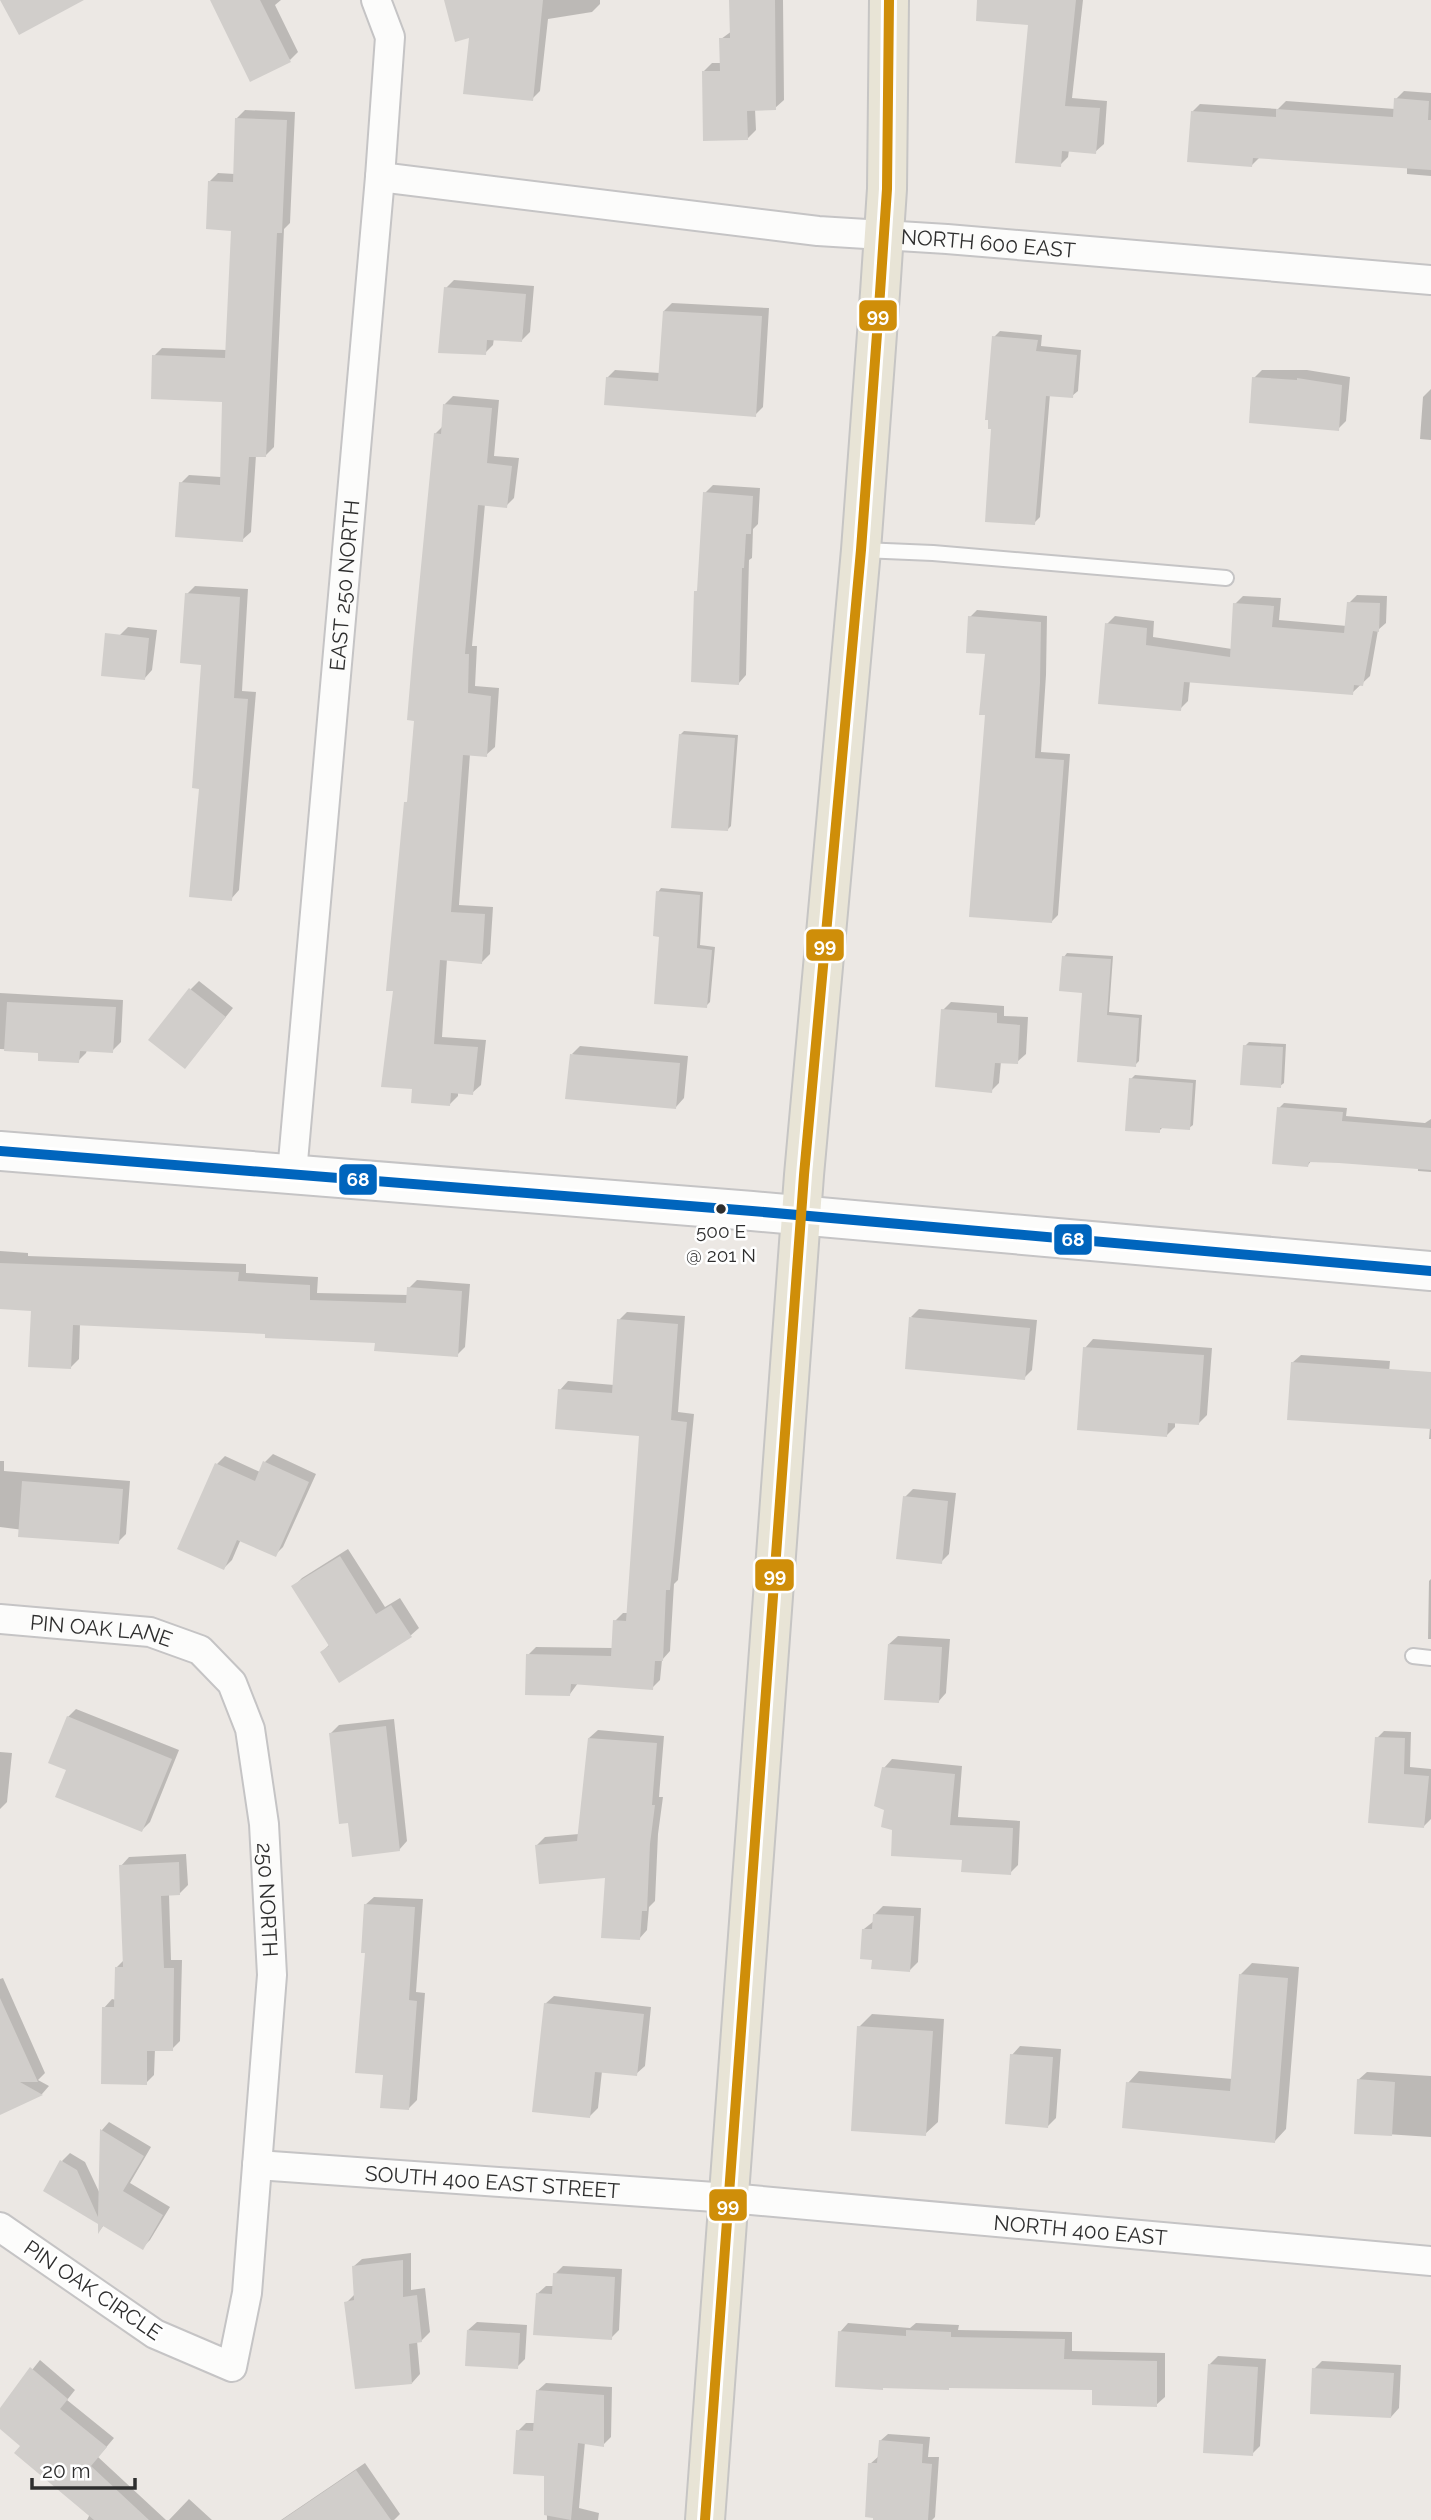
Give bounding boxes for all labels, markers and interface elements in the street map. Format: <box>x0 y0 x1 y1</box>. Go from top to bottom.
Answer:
street label: NORTH 600 EAST <box>900 224 1077 262</box>
line badge: 99 <box>858 299 898 332</box>
text: 99 <box>867 304 889 326</box>
street label: EAST 250 NORTH <box>324 499 364 672</box>
line badge: 99 <box>805 928 845 962</box>
text: 99 <box>814 934 836 956</box>
line badge: 68 <box>338 1163 378 1196</box>
text: 68 <box>346 1168 370 1190</box>
marker: 500 E @ 201 N <box>714 1202 728 1216</box>
place label: 500 E @ 201 N <box>686 1220 756 1266</box>
line badge: 68 <box>1053 1223 1093 1256</box>
text: 68 <box>1061 1228 1085 1250</box>
line badge: 99 <box>754 1558 795 1592</box>
text: 99 <box>764 1564 786 1586</box>
street label: PIN OAK LANE <box>29 1609 176 1652</box>
street label: 250 NORTH <box>253 1842 284 1958</box>
street label: SOUTH 400 EAST STREET <box>364 2160 621 2203</box>
line badge: 99 <box>708 2188 748 2222</box>
text: 99 <box>717 2194 739 2216</box>
street label: NORTH 400 EAST <box>993 2209 1168 2250</box>
street label: PIN OAK CIRCLE <box>19 2235 167 2345</box>
scale bar <box>32 2446 135 2490</box>
text: 20 m <box>42 2458 90 2483</box>

